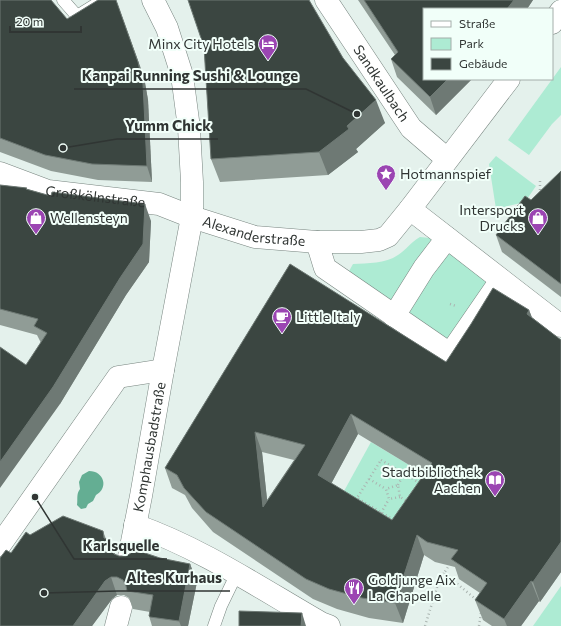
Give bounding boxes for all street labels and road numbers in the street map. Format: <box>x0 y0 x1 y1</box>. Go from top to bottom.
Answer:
street label: Sandkaulbach <box>350 41 413 125</box>
street label: Großkölnstraße <box>45 182 146 210</box>
street label: Alexanderstraße <box>201 212 306 249</box>
street label: Komphausbadstraße <box>129 381 169 513</box>

